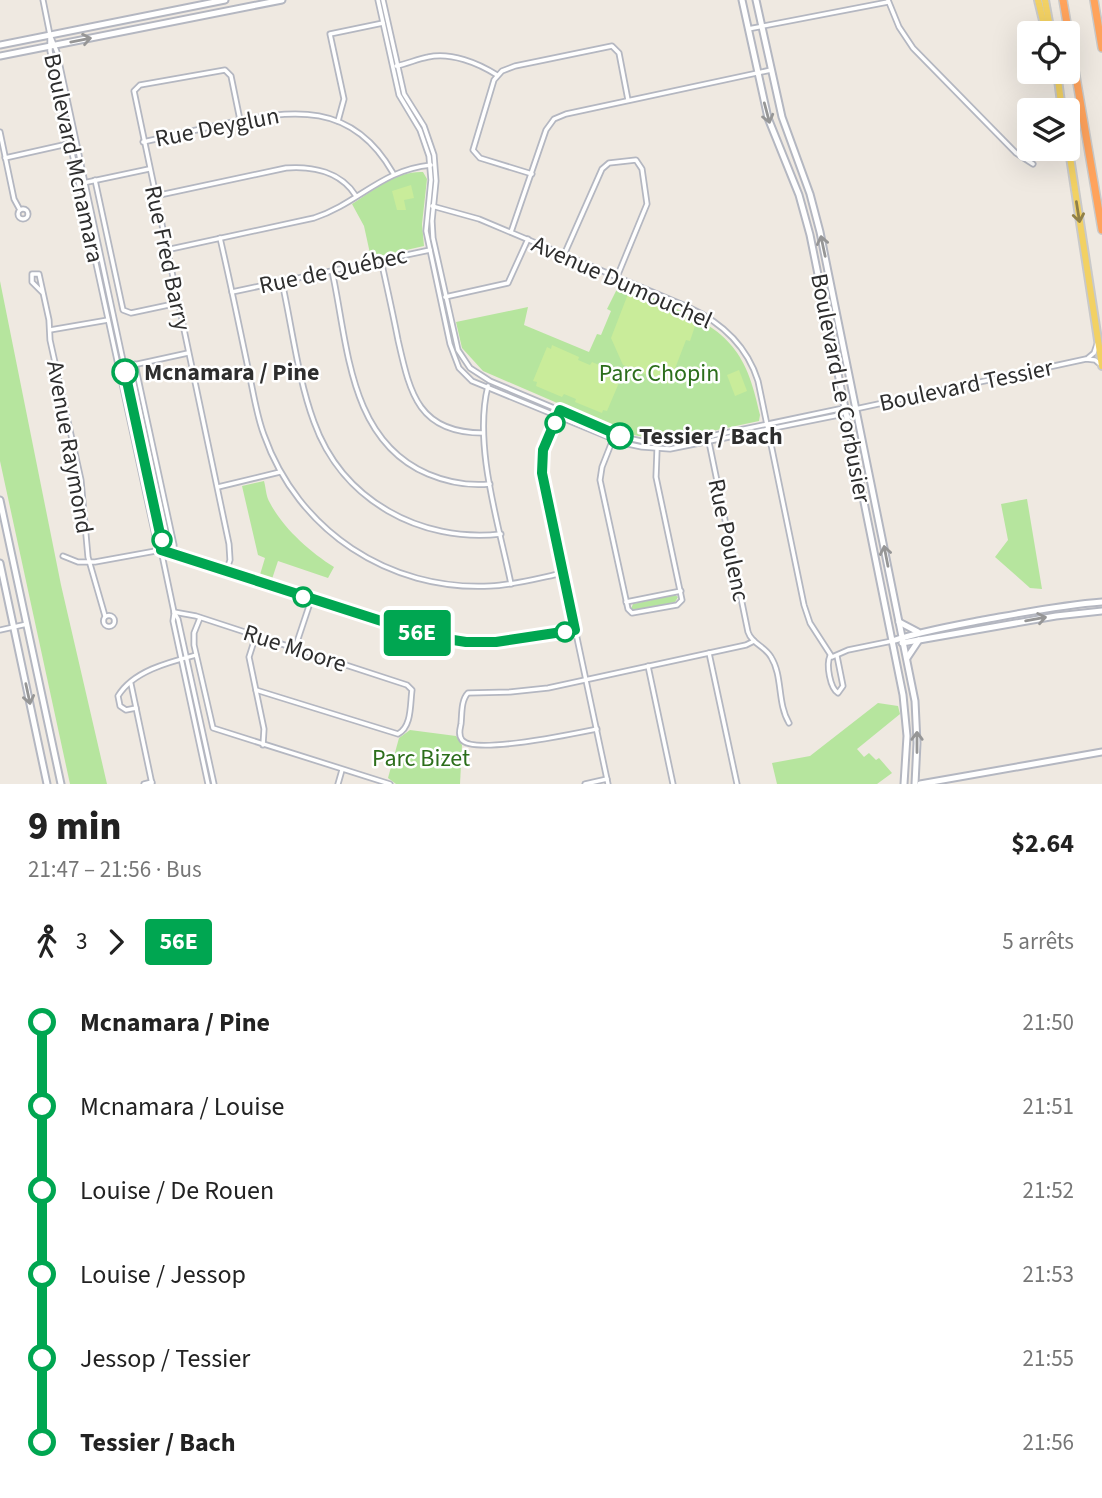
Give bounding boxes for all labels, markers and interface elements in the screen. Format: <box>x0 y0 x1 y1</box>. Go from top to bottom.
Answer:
map controls <box>1017 21 1080 161</box>
button: locate <box>1017 21 1080 84</box>
one-way arrow <box>69 32 92 46</box>
street label: Boulevard Mcnamara <box>34 50 113 266</box>
street label: Rue Deyglun <box>152 98 282 157</box>
button: layers <box>1017 98 1080 161</box>
one-way arrow <box>762 102 775 124</box>
street label: Rue Fred Barry <box>135 182 200 334</box>
one-way arrow <box>1072 200 1085 223</box>
street label: Avenue Dumouchel <box>526 227 718 338</box>
one-way arrow <box>816 235 830 258</box>
street label: Rue de Québec <box>256 238 410 303</box>
street label: Boulevard Le Corbusier <box>801 270 880 506</box>
street label: Boulevard Tessier <box>876 350 1057 421</box>
place label: Mcnamara / Pine <box>144 355 319 390</box>
park label: Parc Chopin <box>599 356 719 391</box>
street label: Avenue Raymond <box>37 358 102 536</box>
marker: Mcnamara / Pine <box>112 359 138 385</box>
unlabelled marker <box>545 413 565 433</box>
place label: Tessier / Bach <box>639 419 783 454</box>
marker: Tessier / Bach <box>607 423 633 449</box>
street label: Rue Poulenc <box>698 476 759 605</box>
unlabelled marker <box>152 530 172 550</box>
one-way arrow <box>878 545 892 567</box>
unlabelled marker <box>293 587 313 607</box>
line badge: 56E <box>377 610 457 656</box>
one-way arrow <box>1024 612 1047 625</box>
street label: Rue Moore <box>239 615 351 682</box>
text: 56E <box>398 615 436 650</box>
unlabelled marker <box>555 622 575 642</box>
one-way arrow <box>22 682 36 705</box>
one-way arrow <box>910 731 924 754</box>
park label: Parc Bizet <box>372 741 470 776</box>
text: 9 min <box>28 800 121 854</box>
text: $2.64 <box>1011 825 1074 862</box>
text: 21:47 – 21:56 · Bus <box>28 853 202 886</box>
icon: walk <box>28 923 66 961</box>
icon: forward <box>97 923 135 961</box>
text: 56E <box>159 924 198 959</box>
text: 3 <box>76 925 87 958</box>
text: 5 arrêts <box>1002 925 1074 958</box>
text: Mcnamara / Pine <box>80 1004 270 1041</box>
text: 21:50 <box>1023 1006 1074 1039</box>
text: Mcnamara / Louise <box>80 1088 285 1125</box>
text: 21:51 <box>1023 1090 1074 1123</box>
text: Louise / De Rouen <box>80 1172 274 1209</box>
text: 21:52 <box>1023 1174 1074 1207</box>
text: Louise / Jessop <box>80 1256 246 1293</box>
text: 21:53 <box>1023 1258 1074 1291</box>
text: Jessop / Tessier <box>80 1340 250 1377</box>
text: 21:55 <box>1023 1342 1074 1375</box>
text: Tessier / Bach <box>80 1424 236 1461</box>
text: 21:56 <box>1023 1426 1074 1459</box>

